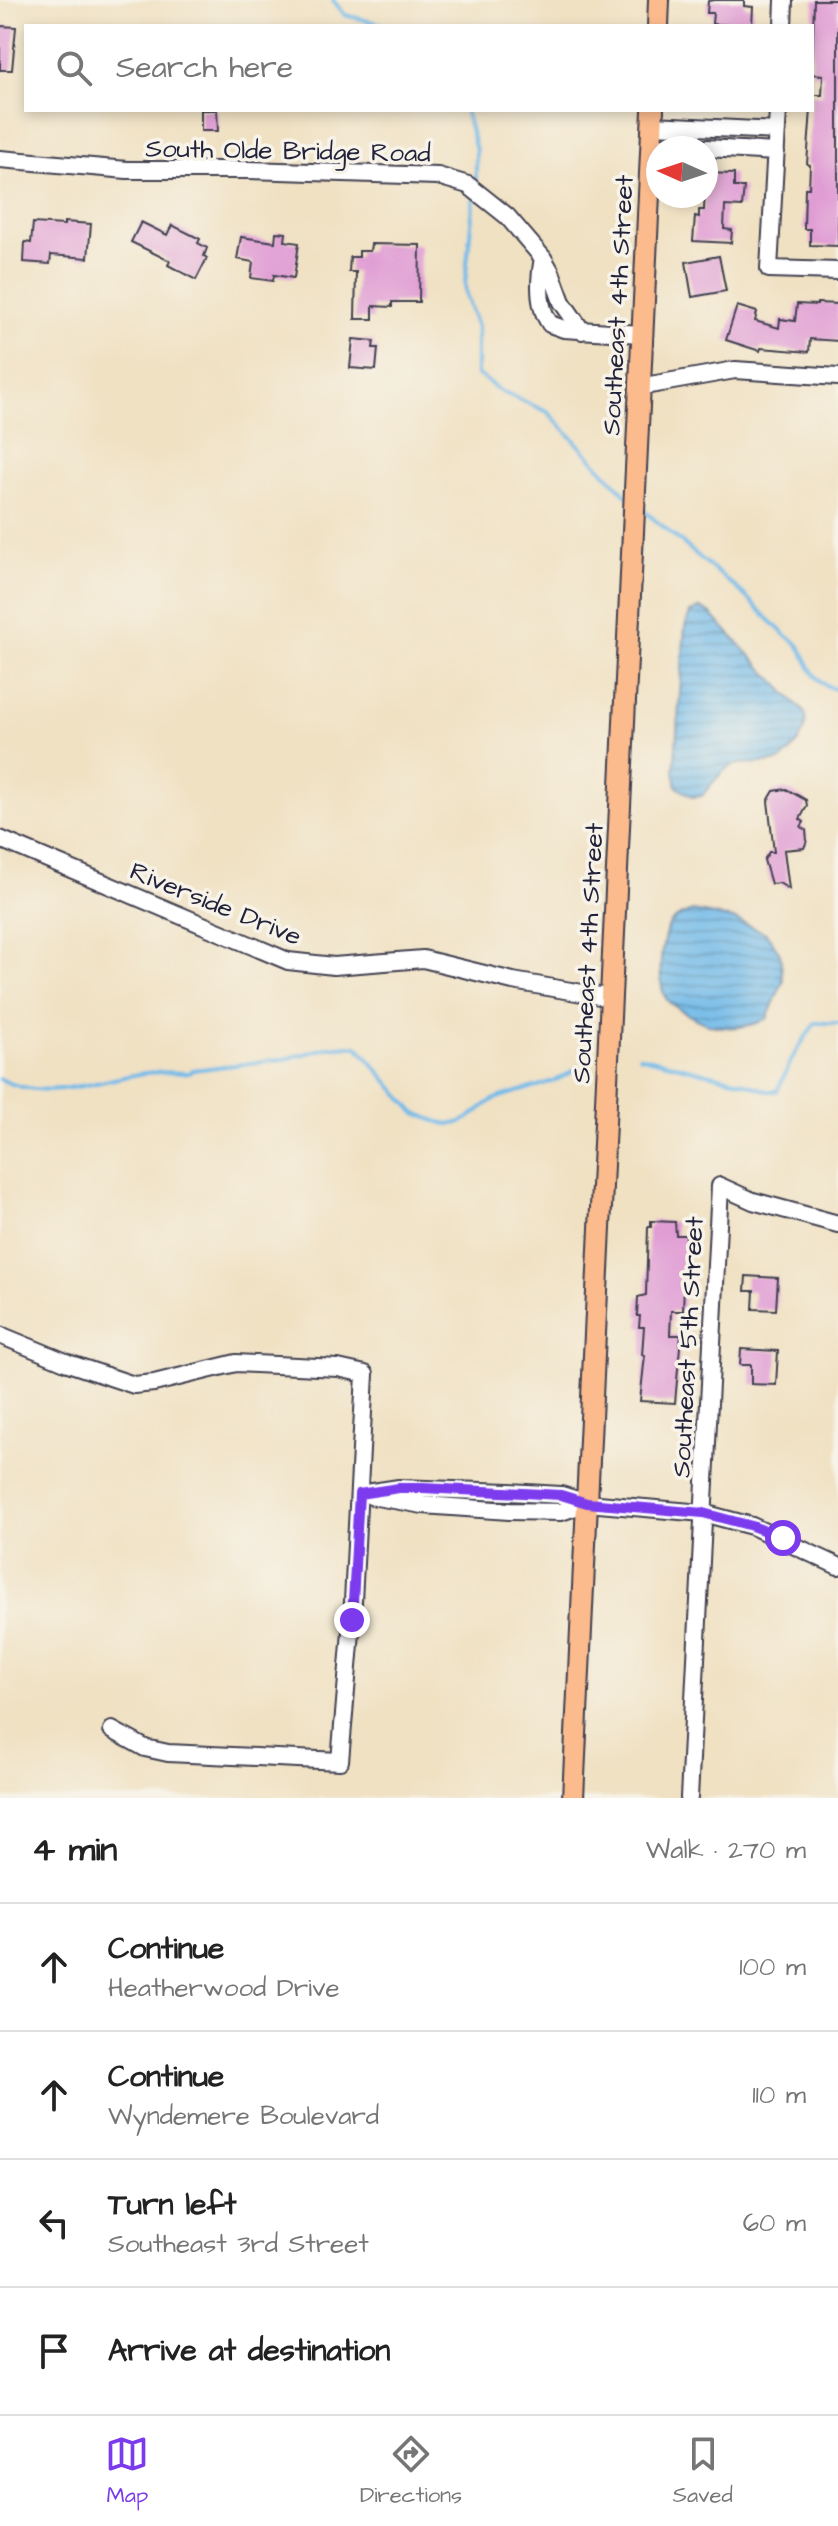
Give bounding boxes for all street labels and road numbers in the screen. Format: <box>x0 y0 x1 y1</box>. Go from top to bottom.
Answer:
street label: South Olde Bridge Road <box>145 131 431 173</box>
street label: Southeast 4th Street <box>593 173 643 436</box>
street label: Southeast 4th Street <box>563 821 613 1084</box>
street label: Riverside Drive <box>125 853 307 955</box>
street label: Southeast 5th Street <box>663 1215 713 1479</box>

